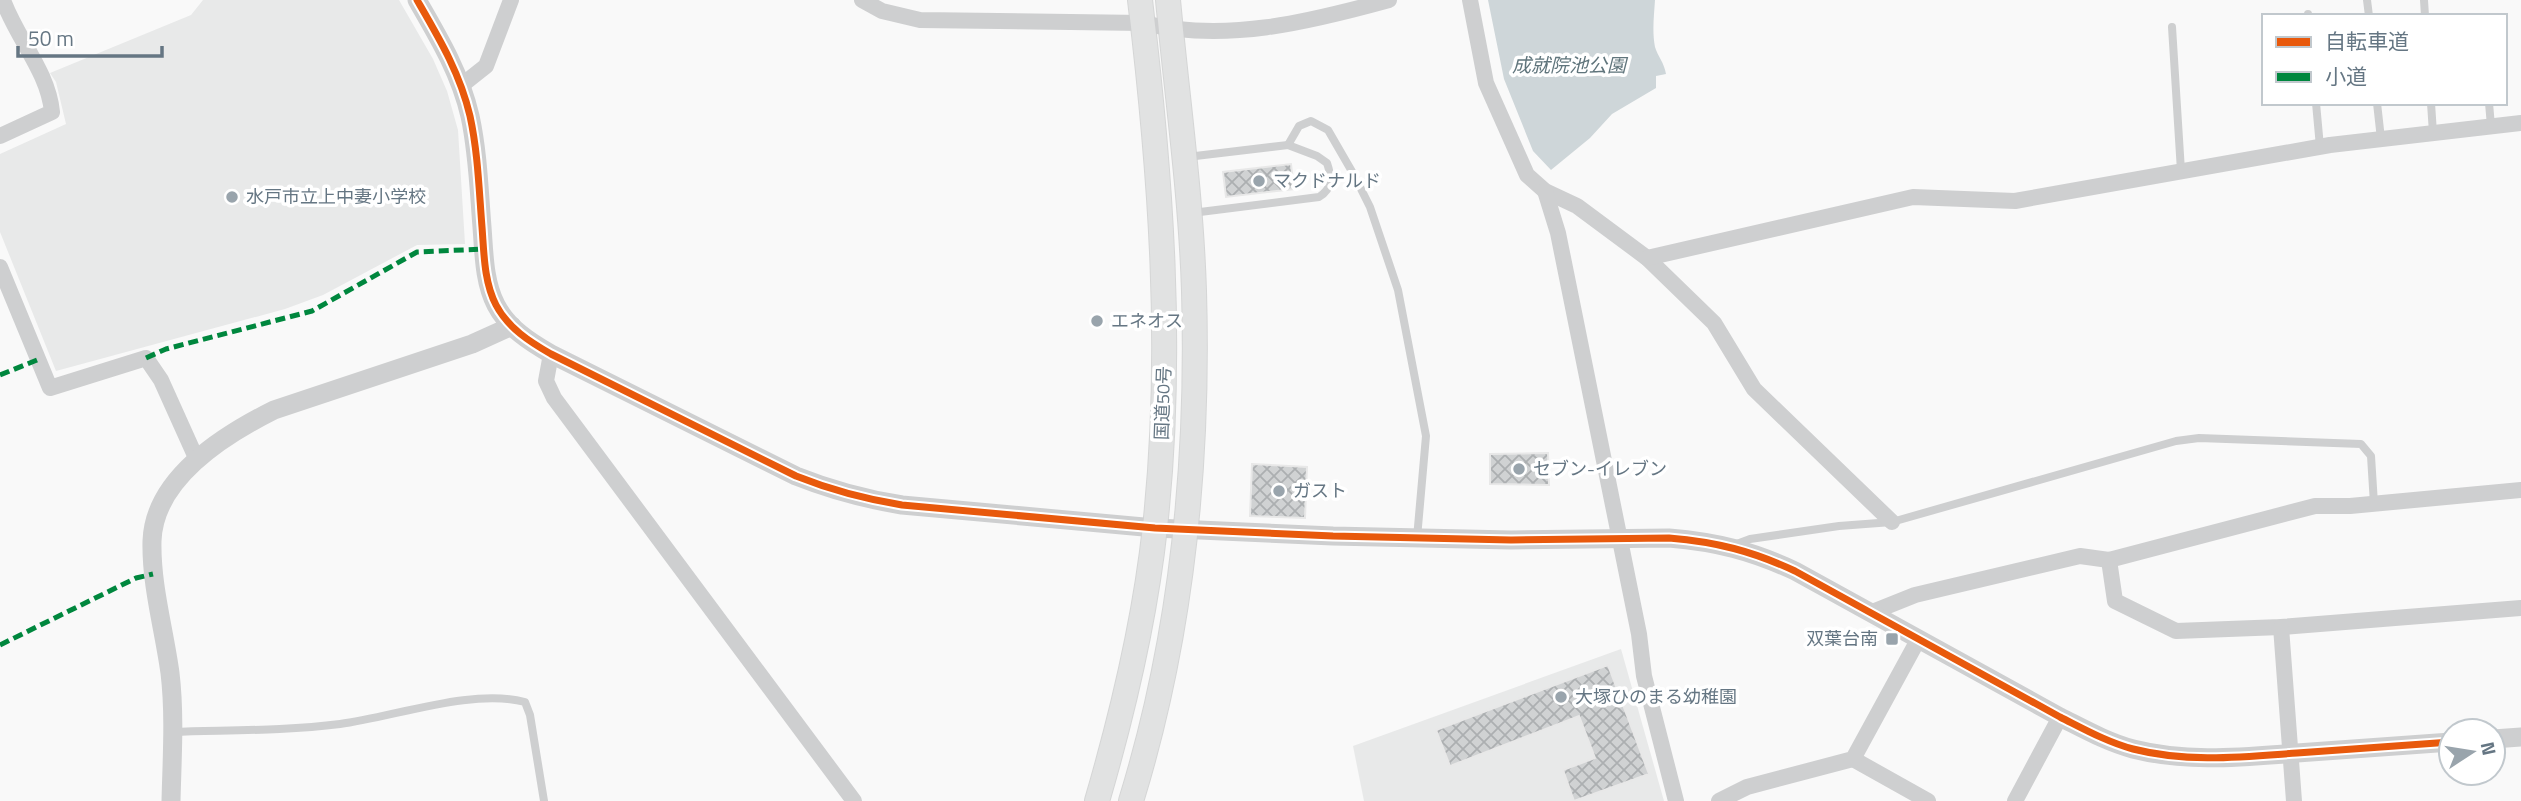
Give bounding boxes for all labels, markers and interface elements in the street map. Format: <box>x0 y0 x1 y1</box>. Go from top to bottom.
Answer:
scale bar <box>18 14 161 58</box>
legend <box>2262 14 2507 105</box>
text: 50 m <box>28 22 74 54</box>
text: 自転車道 <box>2325 25 2409 57</box>
water label: 成就院池公園 <box>1512 50 1629 79</box>
text: 小道 <box>2325 60 2367 92</box>
place label: マクドナルド <box>1273 167 1381 194</box>
marker: マクドナルド <box>1251 173 1267 189</box>
place label: 水戸市立上中妻小学校 <box>246 183 426 210</box>
marker: 水戸市立上中妻小学校 <box>224 189 240 205</box>
place label: エネオス <box>1111 307 1183 334</box>
marker: エネオス <box>1089 313 1105 329</box>
street label: 国道50号 <box>1148 365 1177 441</box>
place label: セブン-イレブン <box>1533 455 1667 482</box>
marker: セブン-イレブン <box>1511 461 1527 477</box>
place label: ガスト <box>1293 477 1347 504</box>
marker: ガスト <box>1271 483 1287 499</box>
place label: 双葉台南 <box>1806 625 1878 652</box>
marker: 双葉台南 <box>1884 631 1900 647</box>
place label: 大塚ひのまる幼稚園 <box>1575 683 1737 710</box>
marker: 大塚ひのまる幼稚園 <box>1553 689 1569 705</box>
north arrow <box>2437 717 2507 787</box>
text: N <box>2474 739 2505 758</box>

